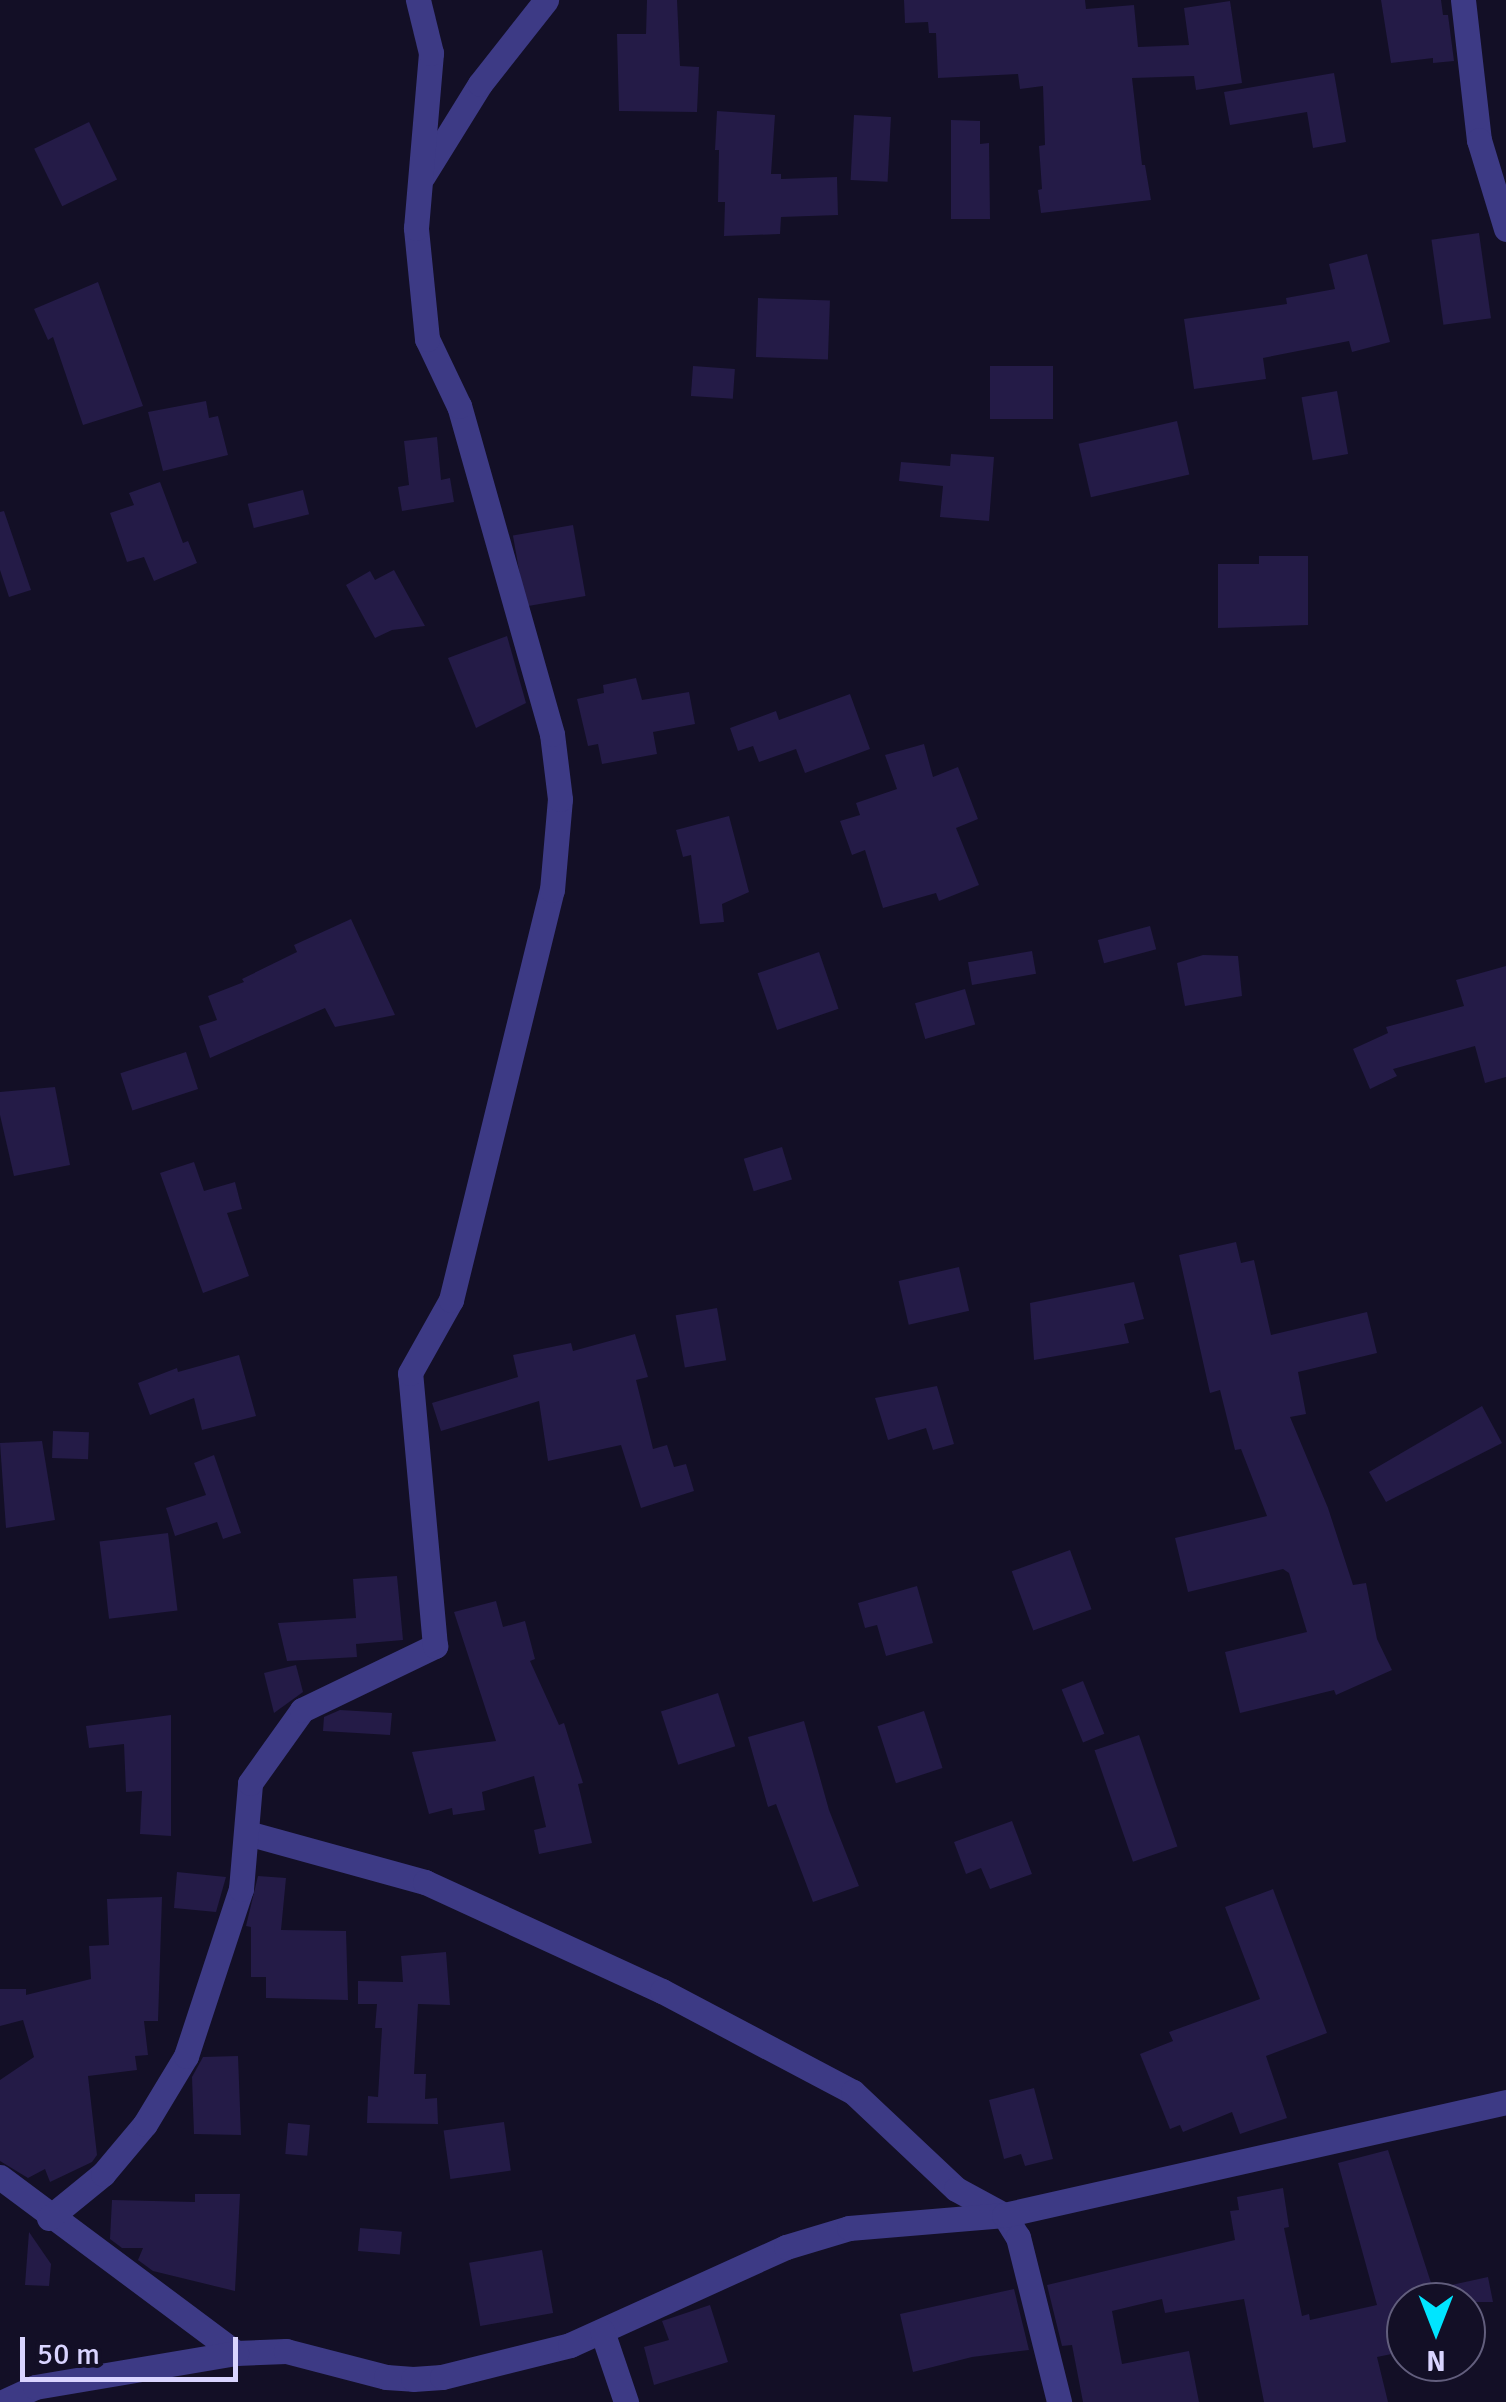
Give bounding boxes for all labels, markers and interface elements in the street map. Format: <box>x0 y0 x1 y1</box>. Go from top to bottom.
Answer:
north arrow <box>1386 2282 1486 2382</box>
scale bar <box>25 2317 242 2379</box>
text: 50 m <box>37 2336 100 2373</box>
text: N <box>1426 2343 1446 2377</box>

